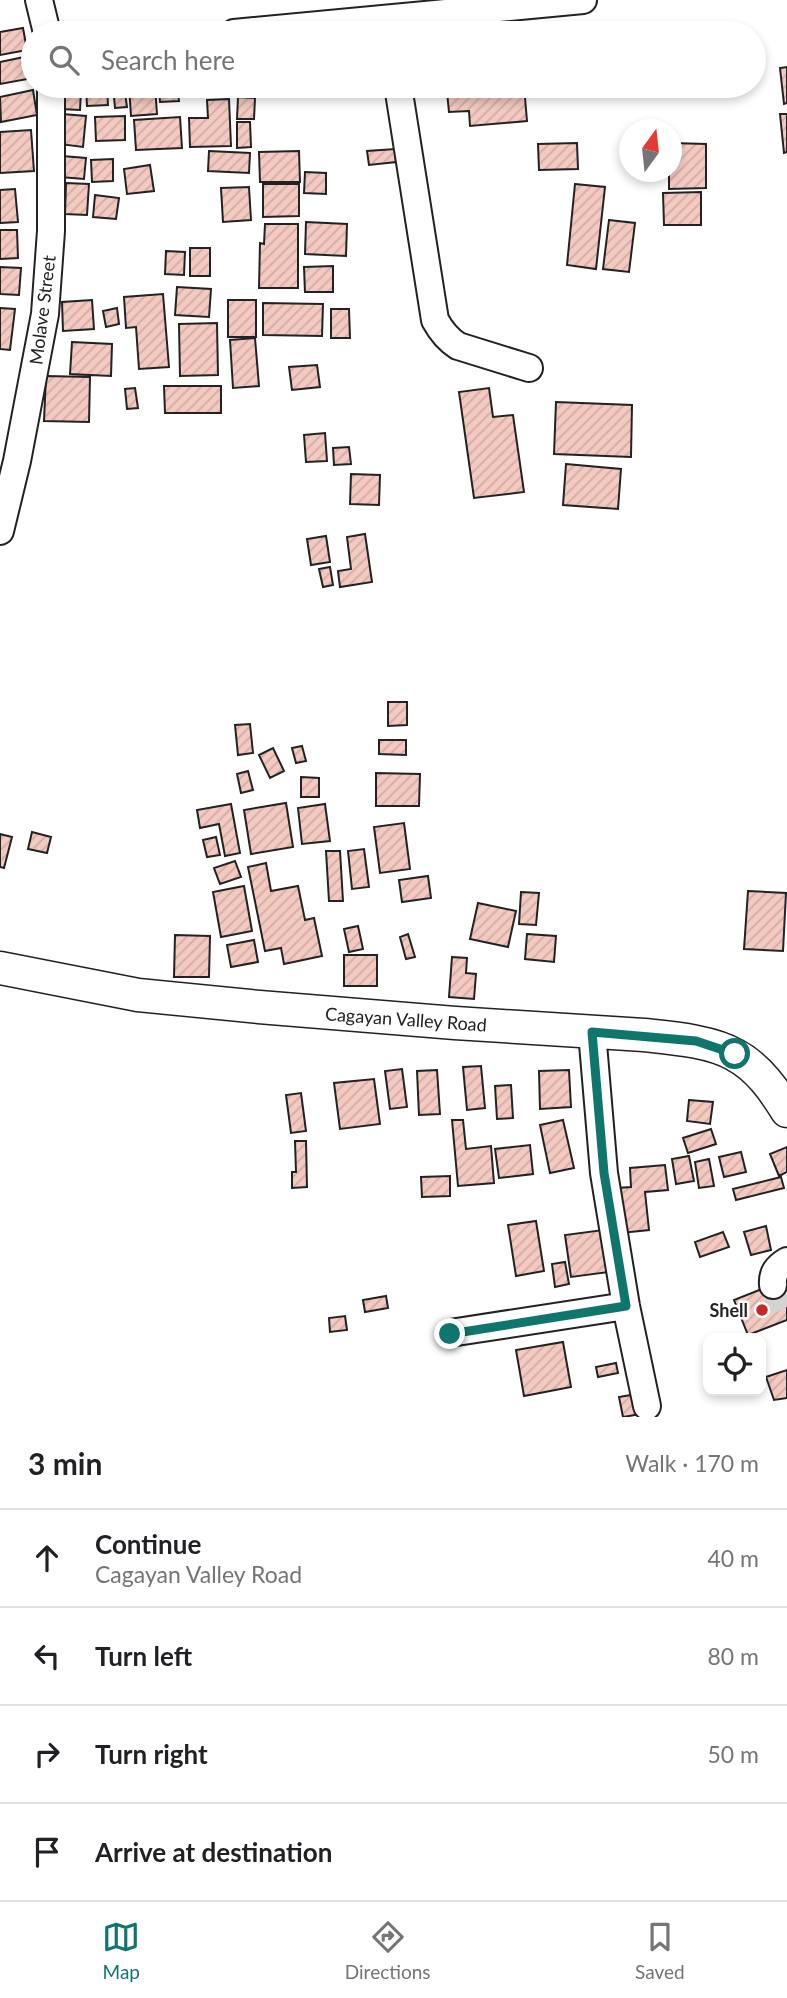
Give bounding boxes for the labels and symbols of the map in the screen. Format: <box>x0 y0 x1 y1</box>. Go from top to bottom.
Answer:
north arrow <box>619 119 682 182</box>
street label: Molave Street <box>24 253 60 366</box>
street label: Cagayan Valley Road <box>324 1002 488 1036</box>
route start <box>719 1038 750 1069</box>
place label: Shell <box>710 1299 748 1321</box>
marker: Shell <box>754 1302 770 1318</box>
route end <box>434 1318 465 1349</box>

